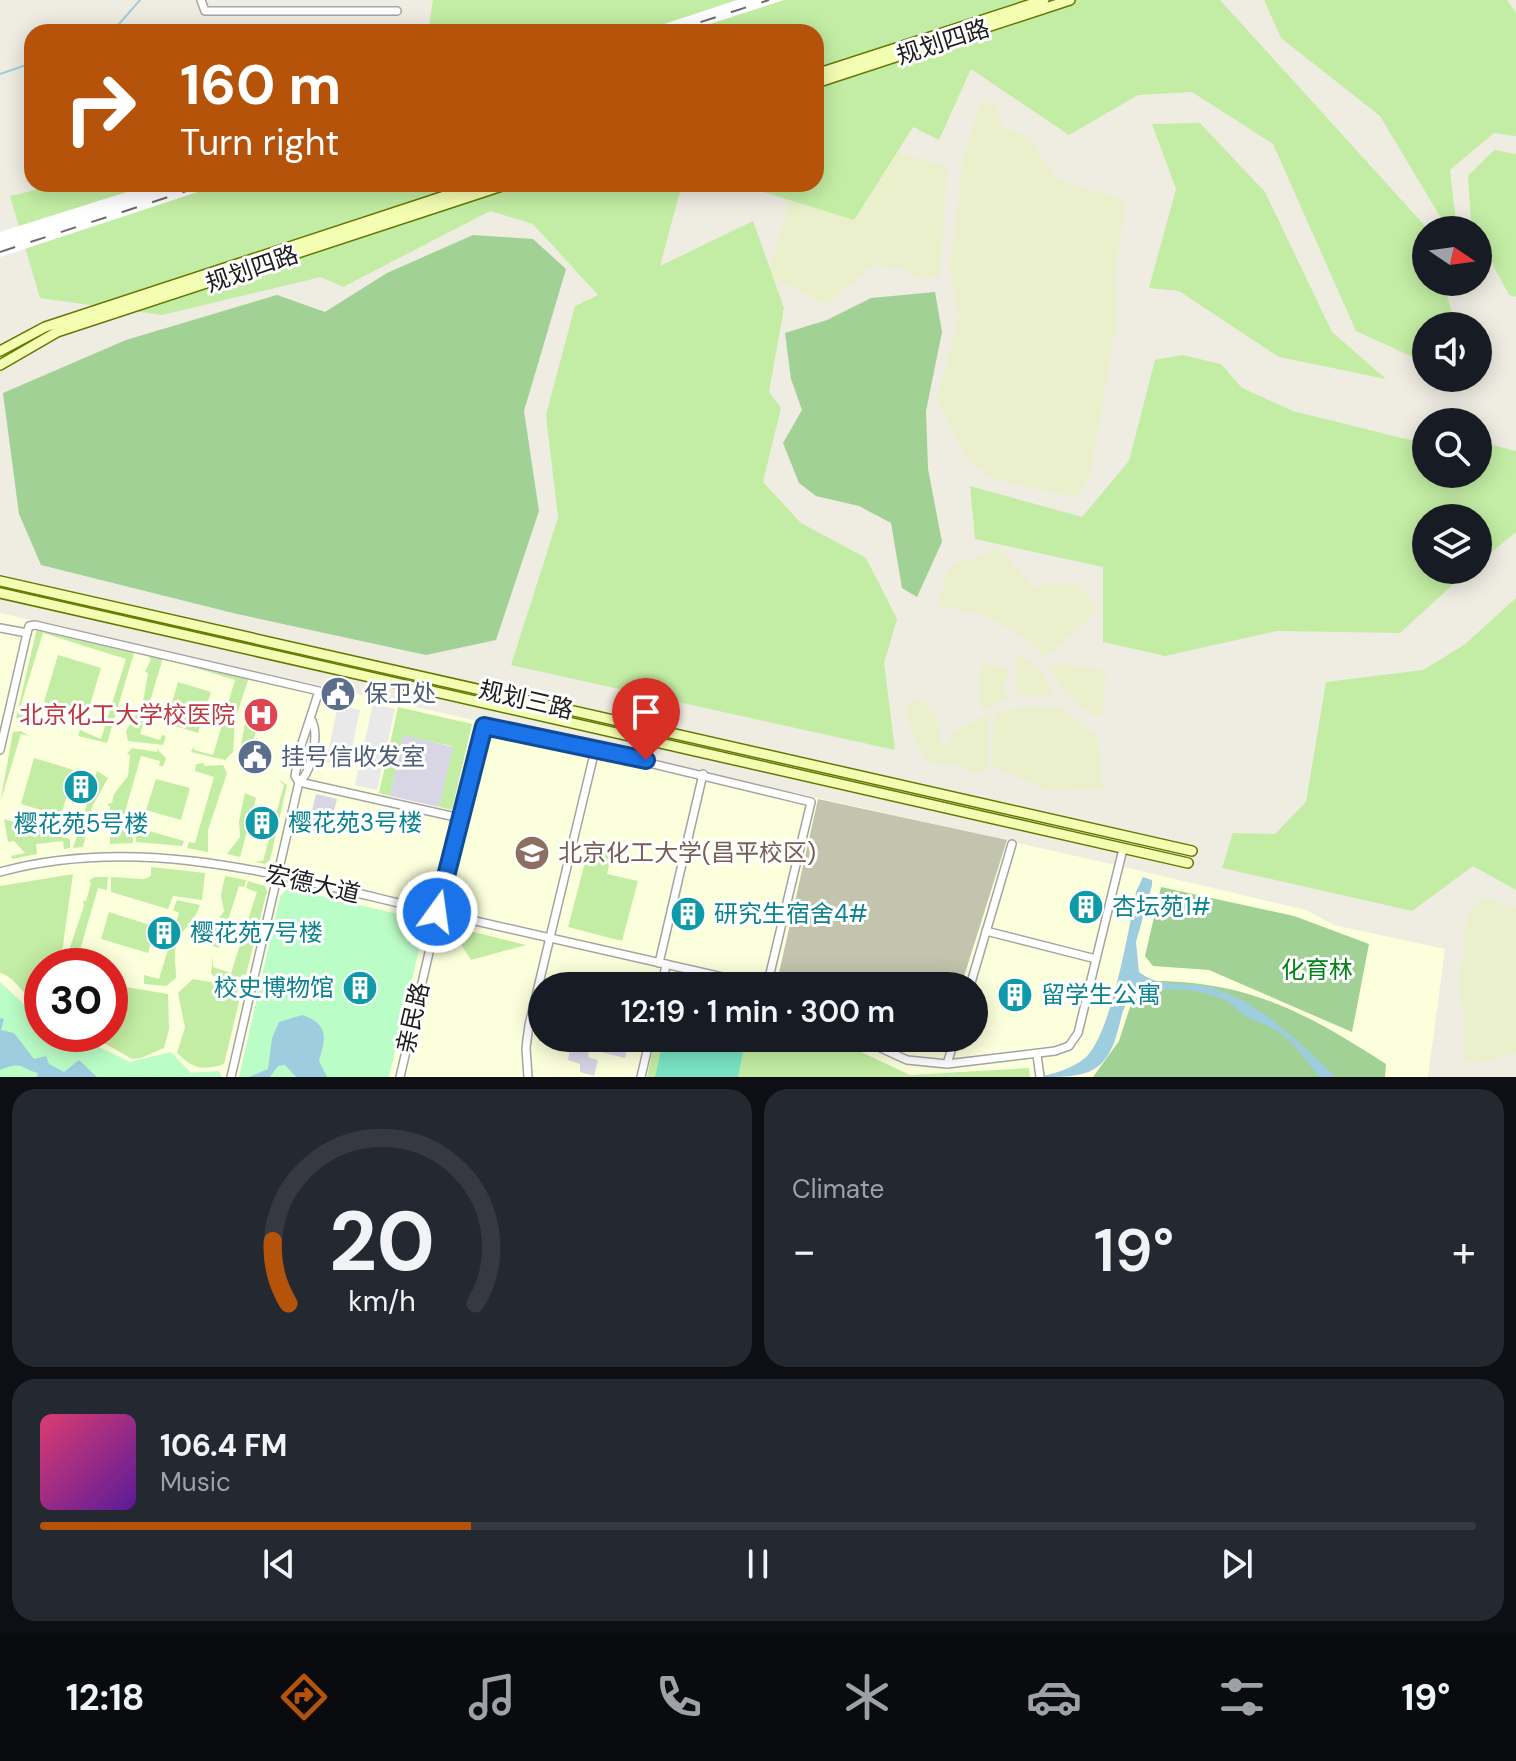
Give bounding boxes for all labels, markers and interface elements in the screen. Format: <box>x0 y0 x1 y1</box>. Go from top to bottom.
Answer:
street label: 规划四路 <box>892 12 993 71</box>
text: 160 m <box>180 48 341 121</box>
icon: right <box>48 56 152 160</box>
text: Turn right <box>180 119 339 166</box>
north arrow <box>1412 216 1492 296</box>
map controls <box>1412 216 1492 584</box>
street label: 规划四路 <box>201 238 302 299</box>
button: sound <box>1412 312 1492 392</box>
button: search <box>1412 408 1492 488</box>
button: layers <box>1412 504 1492 584</box>
street label: 规划三路 <box>476 674 576 725</box>
public building icon: 保卫处 <box>319 675 357 713</box>
place label: 保卫处 <box>364 678 436 709</box>
pin <box>612 678 680 760</box>
icon: arrive <box>624 690 668 734</box>
hospital icon: 北京化工大学校医院 <box>242 696 280 734</box>
place label: 北京化工大学校医院 <box>19 699 235 730</box>
public building icon: 挂号信收发室 <box>236 738 274 776</box>
place label: 挂号信收发室 <box>281 741 425 772</box>
building icon: 樱花苑5号楼 <box>62 768 100 806</box>
building icon: 樱花苑3号楼 <box>243 804 281 842</box>
place label: 樱花苑3号楼 <box>288 807 422 838</box>
place label: 樱花苑5号楼 <box>14 808 148 839</box>
school or university icon: 北京化工大学(昌平校区) <box>513 834 551 872</box>
place label: 北京化工大学(昌平校区) <box>558 837 816 868</box>
street label: 宏德大道 <box>263 858 363 909</box>
position arrow <box>395 870 479 954</box>
building icon: 杏坛苑1# <box>1067 888 1105 926</box>
place label: 杏坛苑1# <box>1112 891 1211 922</box>
building icon: 研究生宿舍4# <box>669 895 707 933</box>
place label: 研究生宿舍4# <box>714 898 868 929</box>
building icon: 樱花苑7号楼 <box>145 914 183 952</box>
place label: 樱花苑7号楼 <box>190 917 323 948</box>
speed limit sign: 30 <box>24 948 128 1052</box>
park label: 化育林 <box>1281 954 1353 985</box>
building icon: 校史博物馆 <box>341 969 379 1007</box>
place label: 校史博物馆 <box>214 972 334 1003</box>
building icon: 留学生公寓 <box>996 976 1034 1014</box>
street label: 亲民路 <box>389 979 436 1056</box>
place label: 留学生公寓 <box>1041 979 1161 1010</box>
text: 12:19 · 1 min · 300 m <box>621 992 895 1031</box>
text: Climate <box>792 1172 884 1206</box>
text: 20 <box>329 1187 435 1296</box>
text: 19° <box>1094 1211 1174 1290</box>
text: − <box>792 1222 816 1280</box>
text: + <box>1452 1222 1476 1280</box>
text: km/h <box>348 1283 416 1320</box>
text: 106.4 FM <box>160 1426 287 1465</box>
text: Music <box>160 1465 231 1499</box>
icon: previous <box>257 1542 301 1586</box>
icon: pause <box>736 1542 780 1586</box>
icon: next <box>1215 1542 1259 1586</box>
icon: directions <box>276 1669 332 1725</box>
icon: music <box>464 1669 520 1725</box>
icon: phone <box>651 1669 707 1725</box>
icon: climate <box>839 1669 895 1725</box>
icon: car <box>1026 1669 1082 1725</box>
icon: filters <box>1214 1669 1270 1725</box>
text: 12:18 <box>66 1674 145 1721</box>
text: 19° <box>1401 1674 1450 1721</box>

